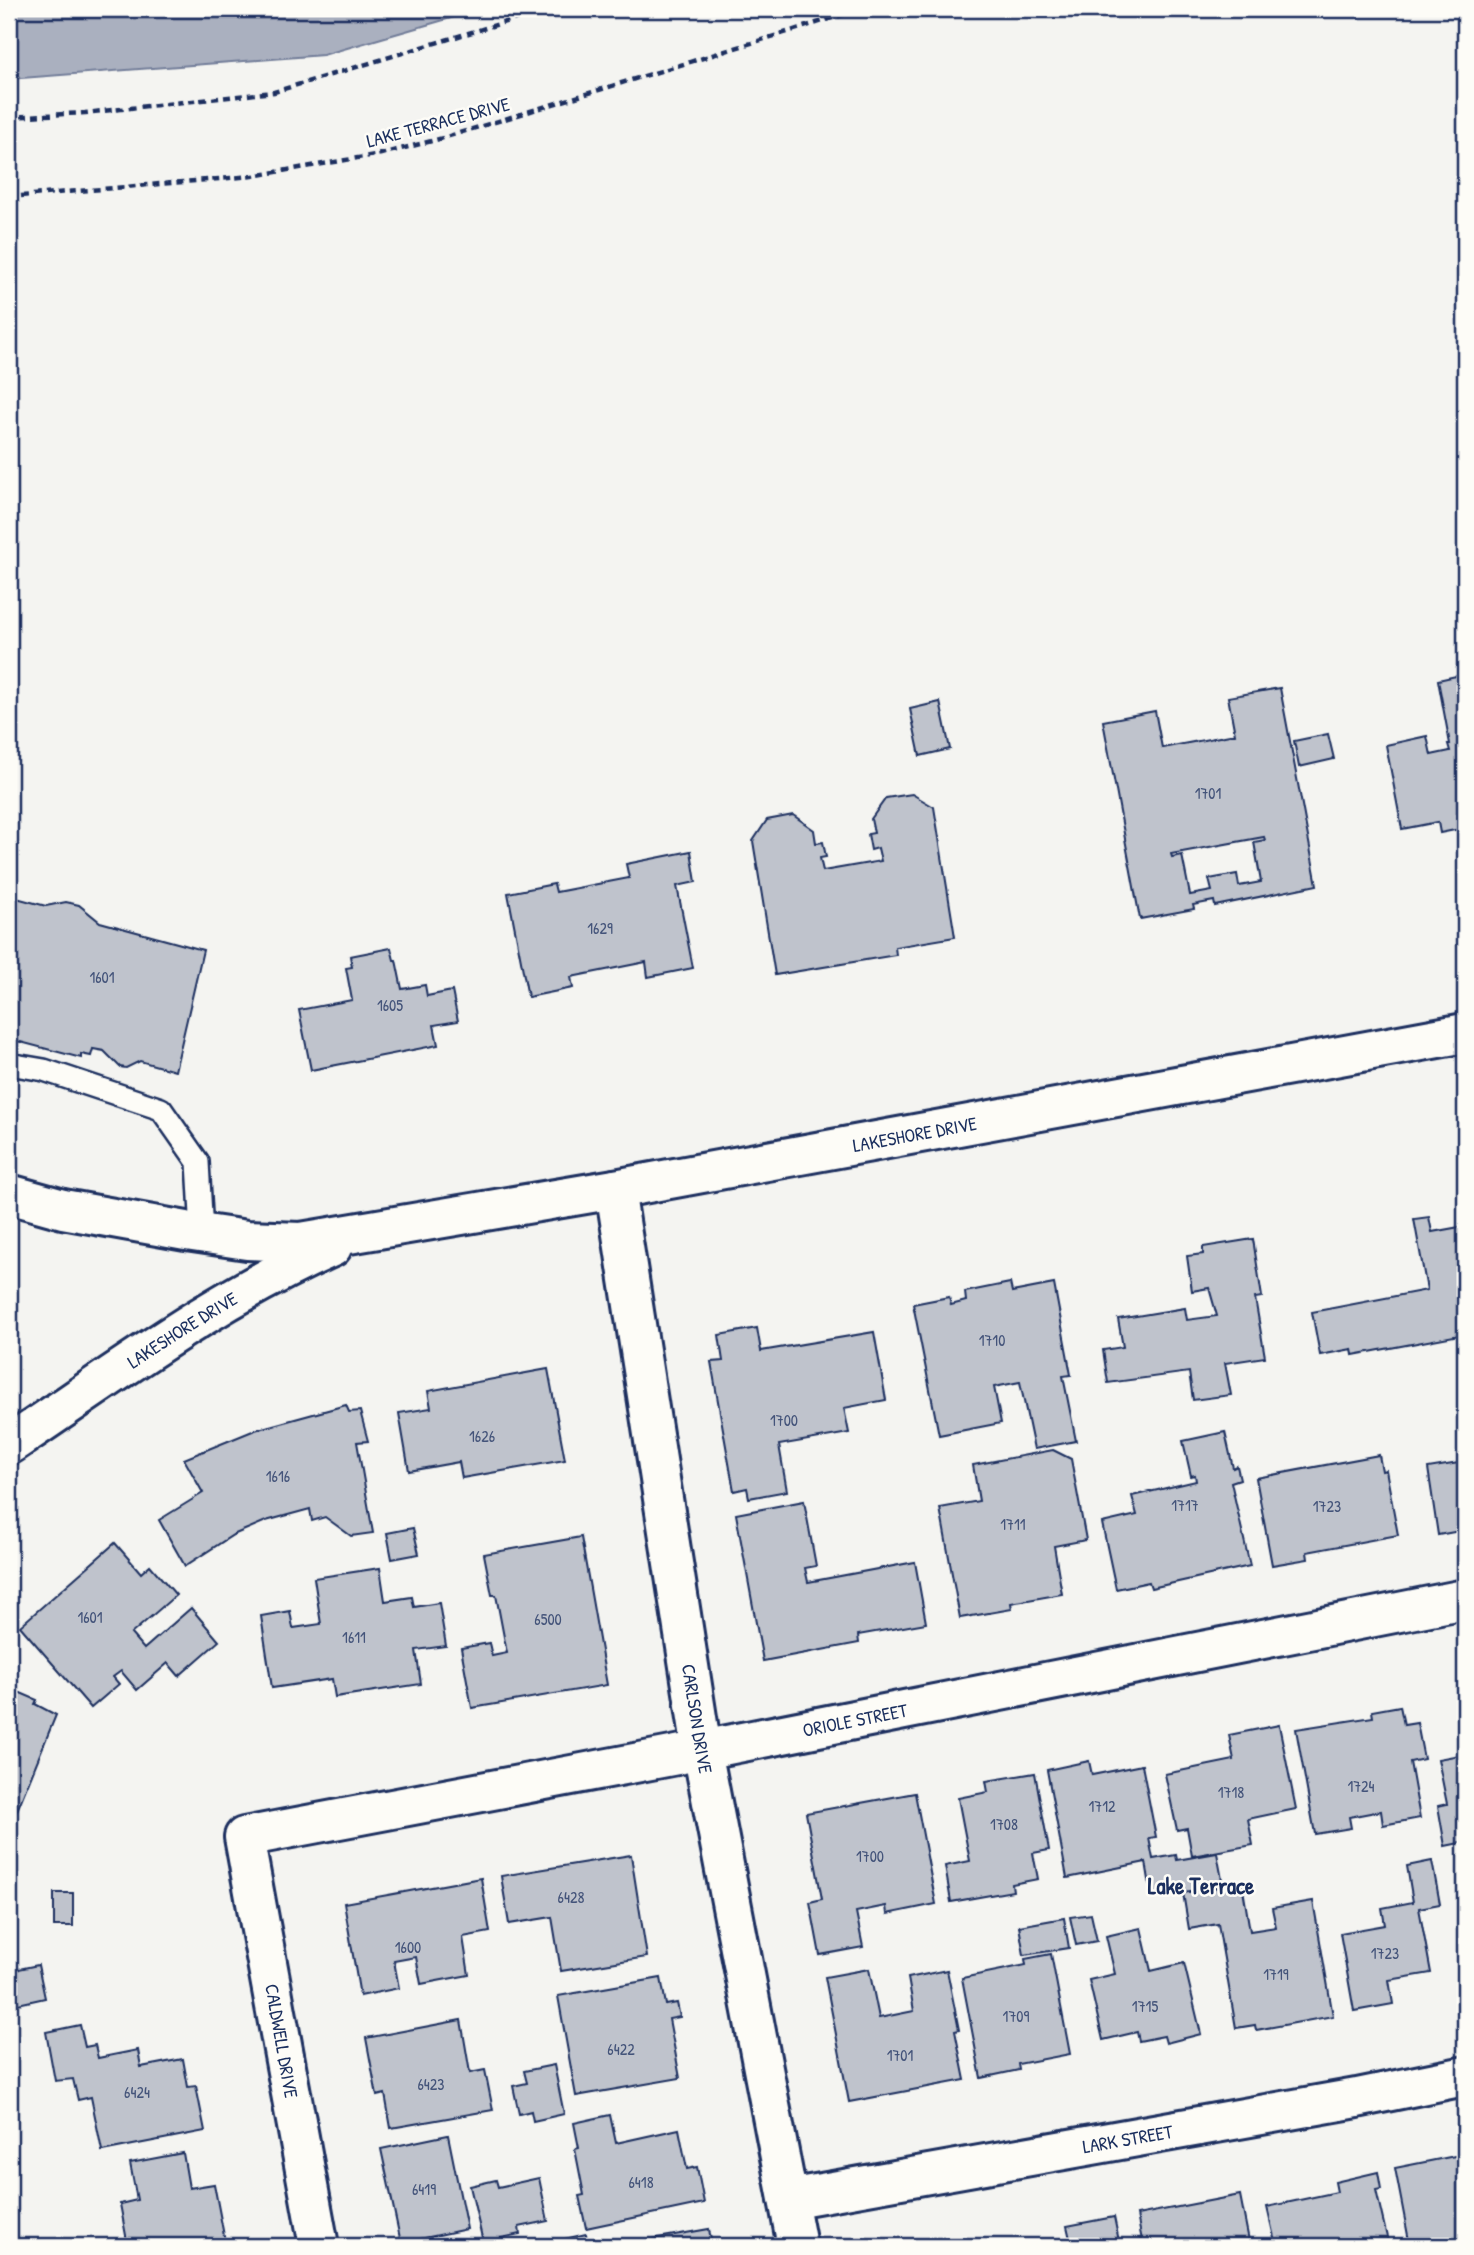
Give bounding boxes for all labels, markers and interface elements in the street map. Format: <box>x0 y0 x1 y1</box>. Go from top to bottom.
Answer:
street label: LAKE TERRACE DRIVE <box>364 90 513 154</box>
house number: 1701 <box>1195 782 1222 804</box>
house number: 1629 <box>587 917 613 939</box>
house number: 1601 <box>89 966 115 988</box>
house number: 1605 <box>377 994 403 1016</box>
street label: LAKESHORE DRIVE <box>851 1110 980 1158</box>
street label: LAKESHORE DRIVE <box>122 1285 242 1374</box>
house number: 1710 <box>979 1329 1005 1351</box>
house number: 1700 <box>770 1409 798 1431</box>
house number: 1626 <box>469 1425 495 1447</box>
house number: 1616 <box>266 1465 290 1487</box>
house number: 1717 <box>1171 1494 1199 1516</box>
house number: 1723 <box>1313 1495 1341 1517</box>
house number: 1711 <box>1000 1513 1026 1535</box>
house number: 1601 <box>77 1606 103 1628</box>
house number: 6500 <box>534 1608 562 1630</box>
house number: 1611 <box>342 1626 366 1648</box>
street label: CARLSON DRIVE <box>676 1662 719 1776</box>
street label: ORIOLE STREET <box>800 1696 911 1743</box>
house number: 1724 <box>1347 1775 1375 1797</box>
house number: 1718 <box>1218 1781 1244 1803</box>
house number: 1712 <box>1088 1795 1116 1817</box>
house number: 1708 <box>990 1813 1018 1835</box>
house number: 1700 <box>856 1845 884 1867</box>
district label: Lake Terrace <box>1148 1870 1255 1901</box>
house number: 6428 <box>558 1886 584 1908</box>
house number: 1600 <box>395 1936 421 1958</box>
house number: 1723 <box>1371 1942 1399 1964</box>
house number: 1719 <box>1263 1963 1289 1985</box>
street label: CALDWELL DRIVE <box>259 1982 305 2101</box>
house number: 1715 <box>1132 1995 1158 2017</box>
house number: 1709 <box>1003 2005 1030 2027</box>
house number: 6422 <box>607 2038 635 2060</box>
house number: 1701 <box>887 2044 914 2066</box>
house number: 6423 <box>417 2073 445 2095</box>
house number: 6424 <box>124 2081 150 2103</box>
street label: LARK STREET <box>1080 2118 1176 2159</box>
house number: 6418 <box>628 2171 654 2193</box>
house number: 6419 <box>412 2178 436 2200</box>

